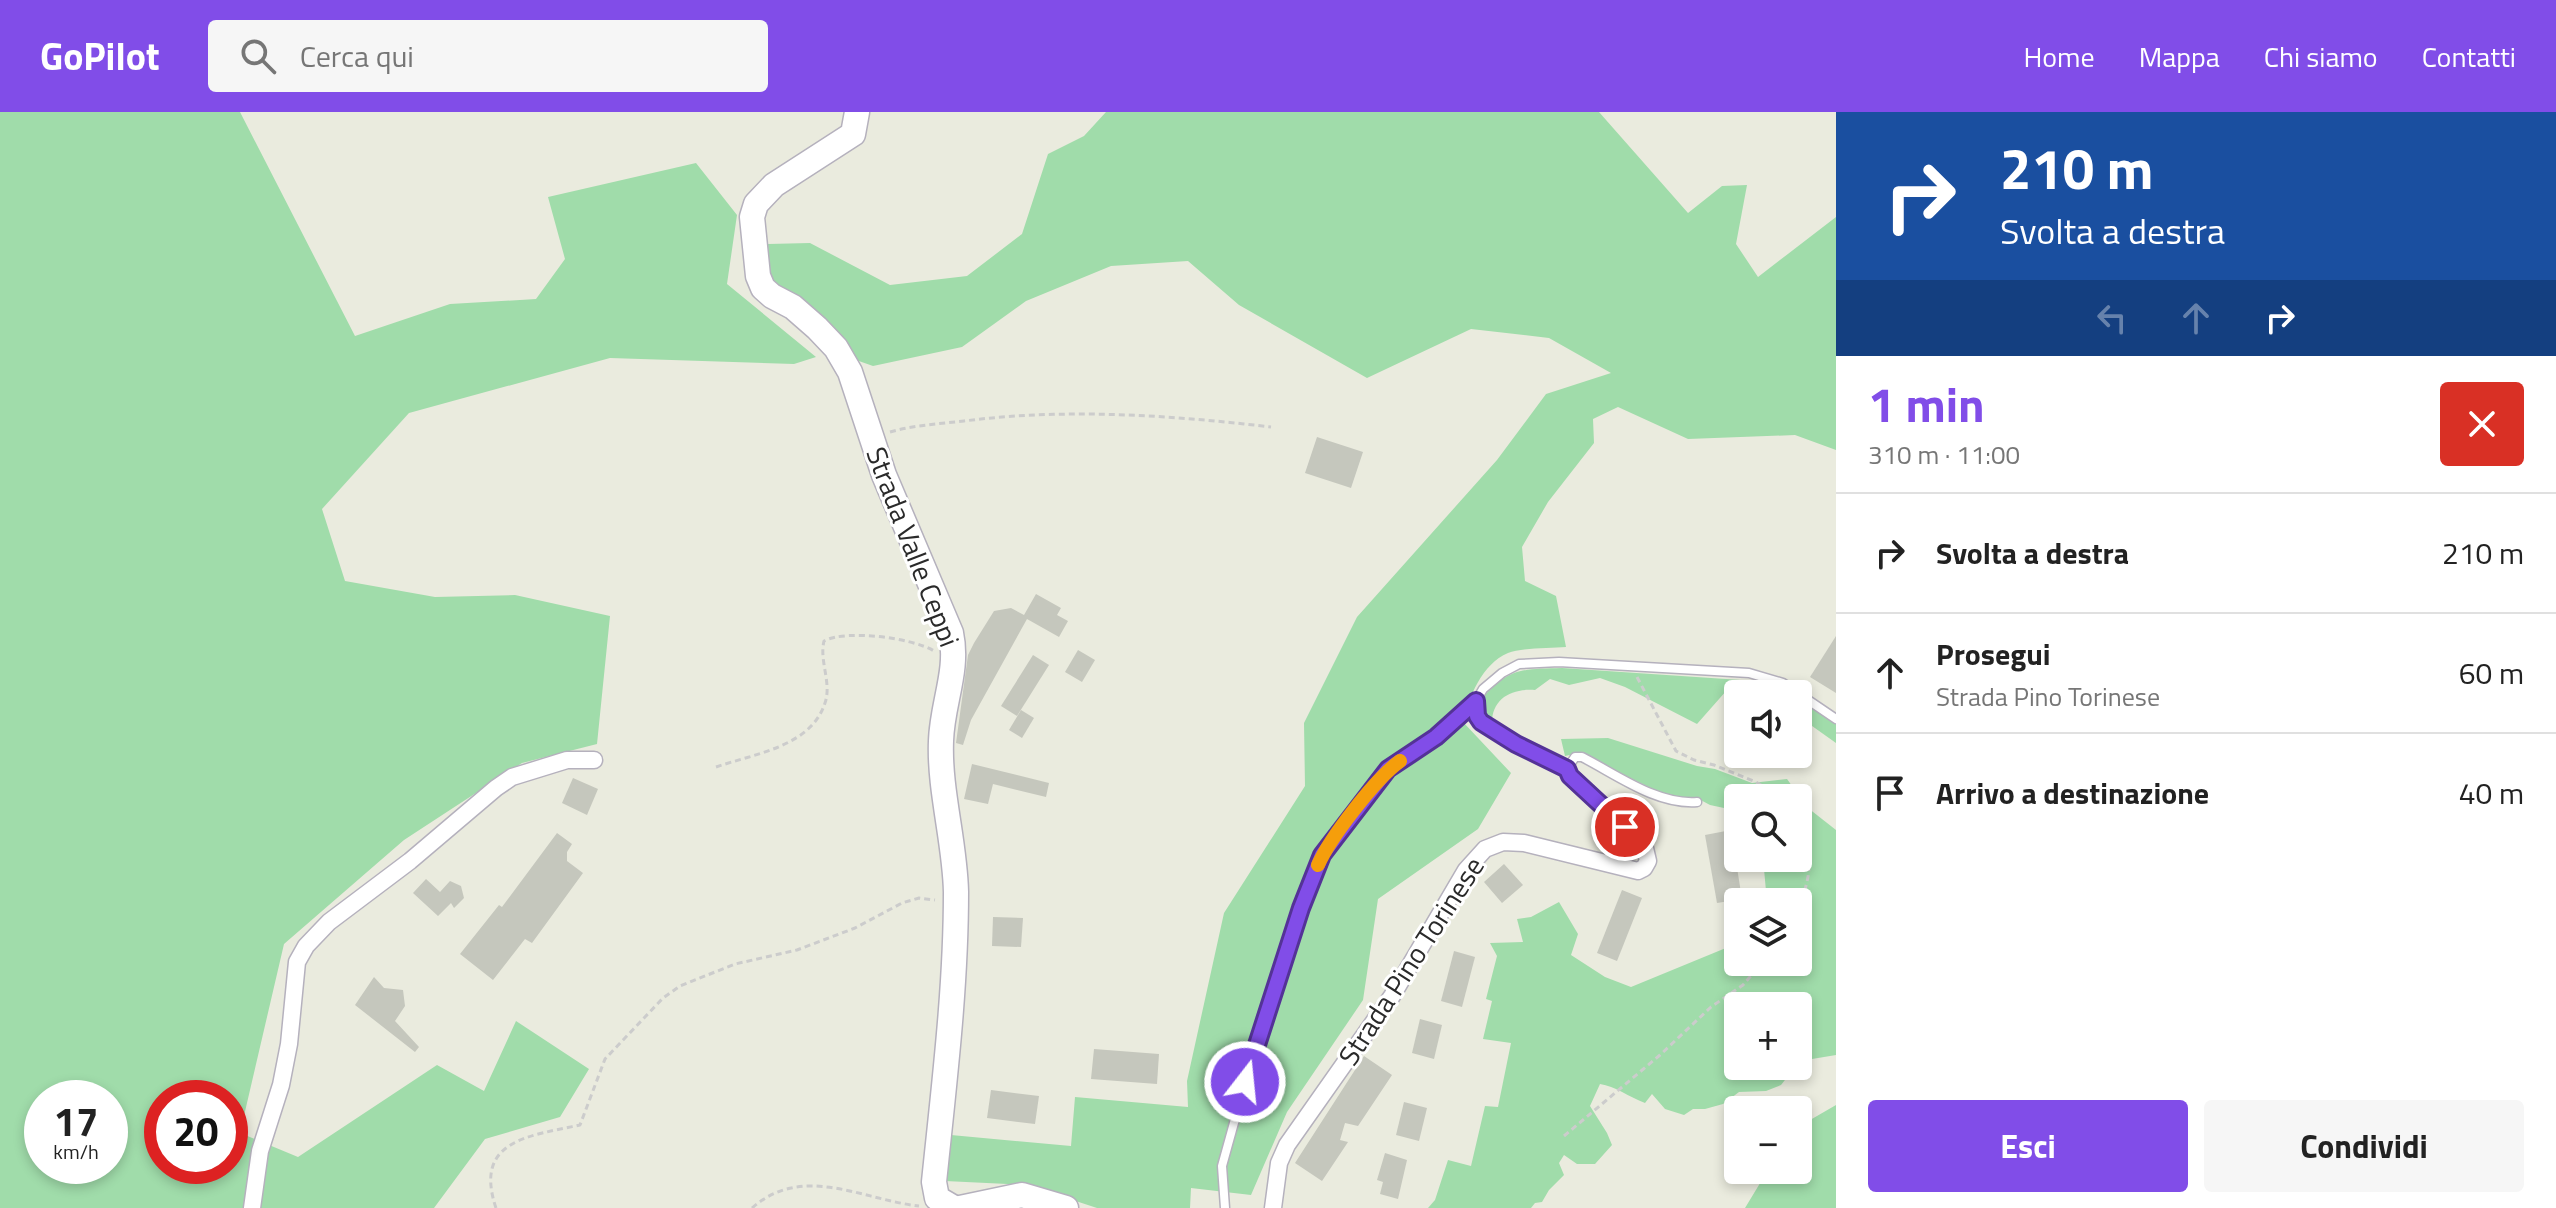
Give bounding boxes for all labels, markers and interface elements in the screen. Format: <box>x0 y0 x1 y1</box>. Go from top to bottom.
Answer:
search box <box>208 20 768 92</box>
text: GoPilot <box>40 27 160 85</box>
text: Cerca qui <box>300 33 414 79</box>
icon: search <box>236 34 280 78</box>
text: Home <box>2024 35 2095 78</box>
text: Mappa <box>2139 35 2220 78</box>
text: Chi siamo <box>2264 35 2378 78</box>
text: Contatti <box>2422 35 2516 78</box>
text: 210 m <box>2000 126 2153 211</box>
icon: right <box>1868 144 1972 248</box>
text: Svolta a destra <box>2000 203 2225 258</box>
icon: left <box>2090 296 2134 340</box>
icon: ahead <box>2174 296 2218 340</box>
icon: right <box>2258 296 2302 340</box>
text: 1 min <box>1868 368 1985 441</box>
button: close <box>2440 382 2524 466</box>
text: 310 m · 11:00 <box>1868 435 2020 474</box>
street label: Strada Valle Ceppi <box>856 441 971 653</box>
text: Svolta a destra <box>1936 530 2129 576</box>
text: 210 m <box>2442 530 2524 576</box>
icon: right <box>1868 531 1912 575</box>
text: Prosegui <box>1936 631 2051 677</box>
text: 60 m <box>2459 650 2524 696</box>
icon: ahead <box>1868 651 1912 695</box>
text: Strada Pino Torinese <box>1936 677 2160 716</box>
map controls <box>1724 680 1812 1184</box>
button: sound <box>1724 680 1812 768</box>
text: Arrivo a destinazione <box>1936 770 2209 816</box>
text: 40 m <box>2459 770 2524 816</box>
icon: arrive <box>1868 771 1912 815</box>
button: search <box>1724 784 1812 872</box>
pin <box>1591 793 1659 861</box>
icon: arrive <box>1603 805 1647 849</box>
street label: Strada Pino Torinese <box>1327 848 1494 1074</box>
button: layers <box>1724 888 1812 976</box>
button: + <box>1724 992 1812 1080</box>
position arrow <box>1203 1040 1287 1124</box>
speed limit sign: 20 <box>144 1080 248 1184</box>
text: 17 <box>54 1091 98 1152</box>
button: − <box>1724 1096 1812 1184</box>
button: Esci <box>1868 1100 2188 1192</box>
button: Condividi <box>2204 1100 2524 1192</box>
text: km/h <box>53 1136 99 1167</box>

